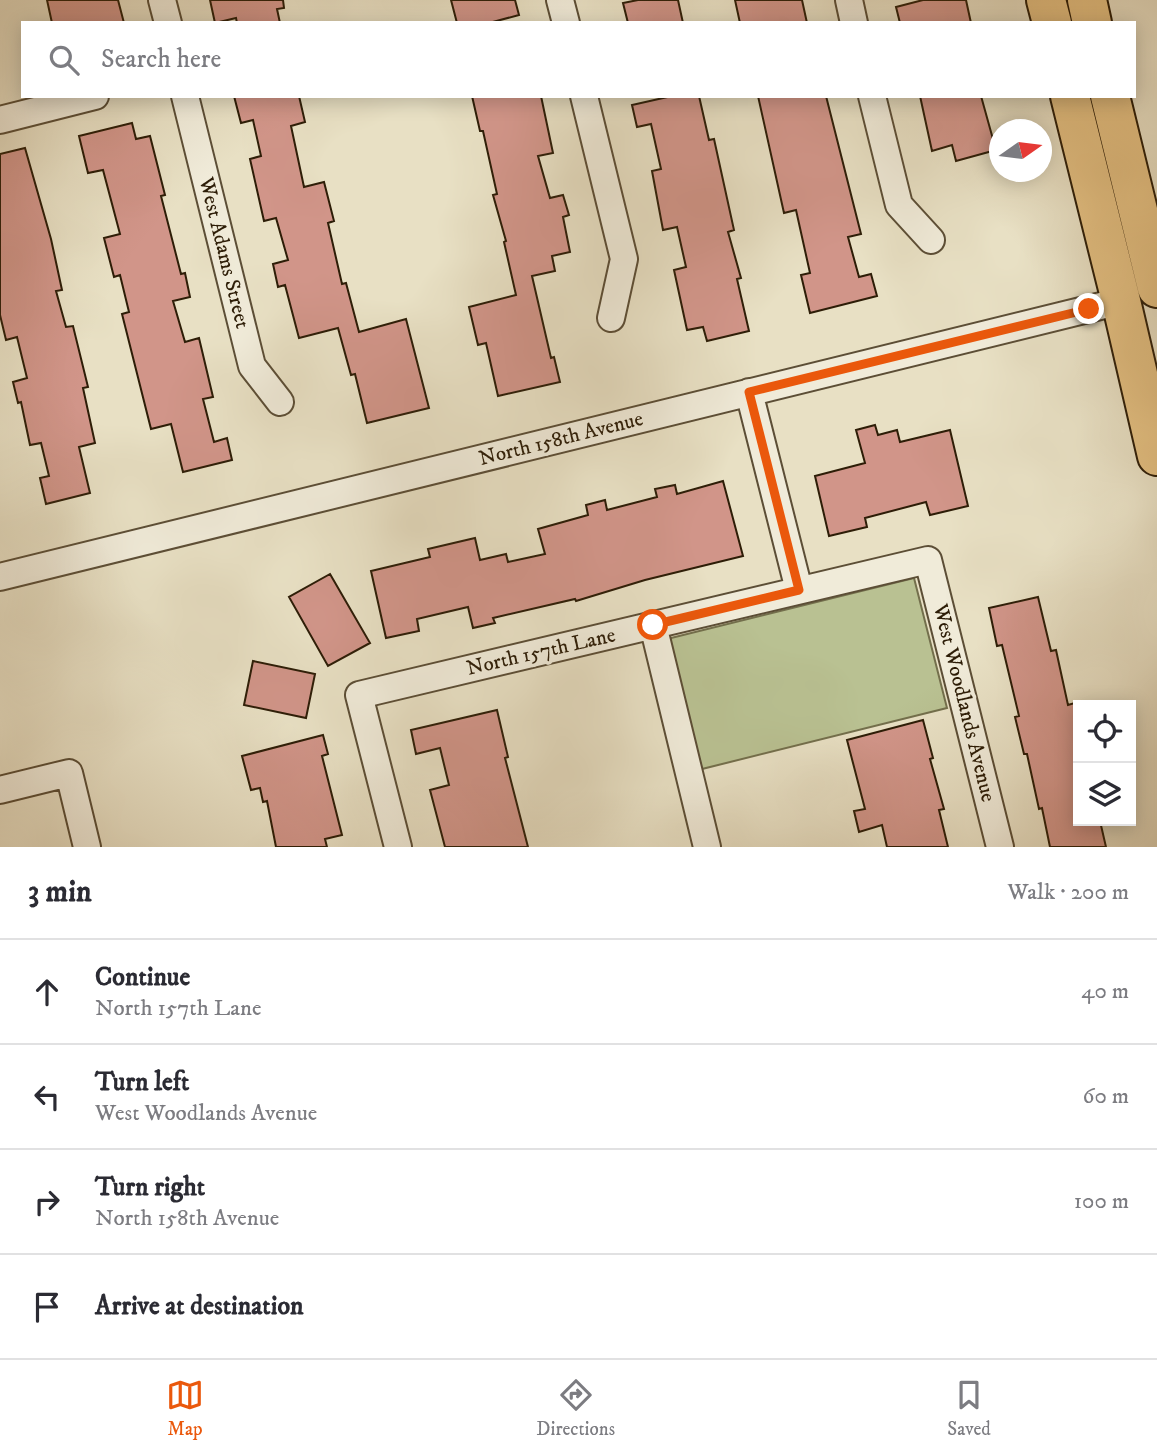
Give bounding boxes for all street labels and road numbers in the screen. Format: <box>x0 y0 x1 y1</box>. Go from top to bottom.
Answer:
street label: West Adams Street <box>192 174 255 332</box>
street label: North 158th Avenue <box>476 406 646 472</box>
street label: West Woodlands Avenue <box>927 600 1001 805</box>
street label: North 157th Lane <box>464 622 618 682</box>

